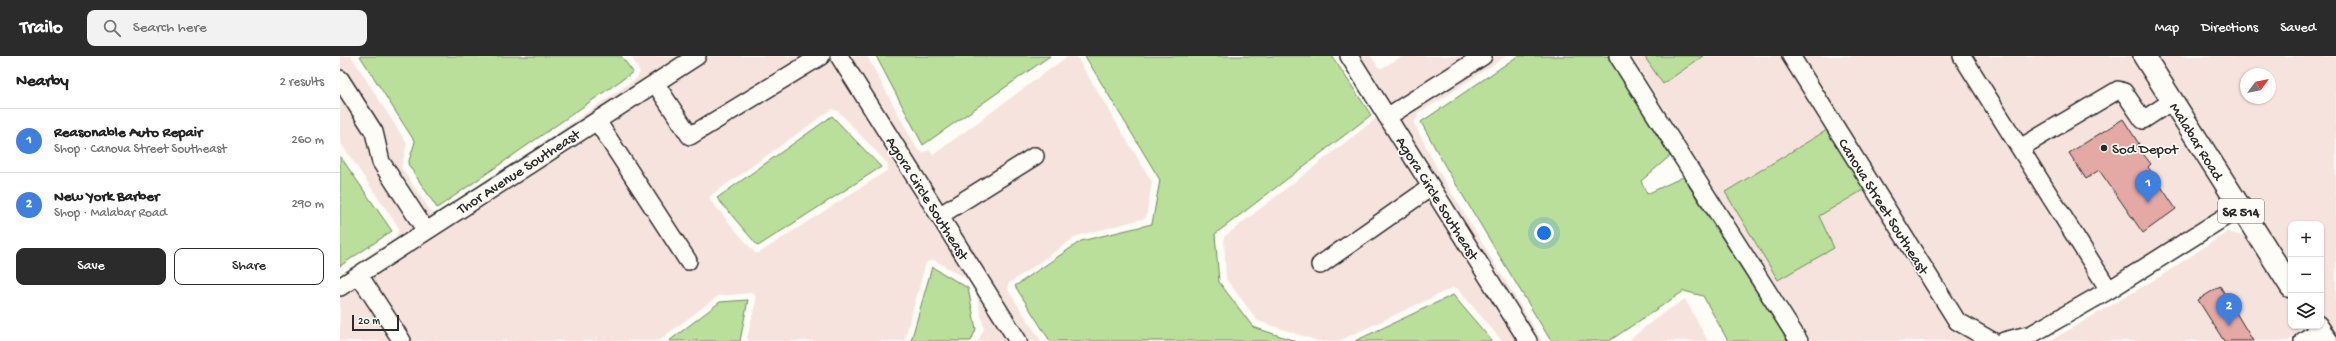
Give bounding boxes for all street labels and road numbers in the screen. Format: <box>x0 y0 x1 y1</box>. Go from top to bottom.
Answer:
street label: Malabar Road <box>2164 100 2227 185</box>
street label: Thor Avenue Southeast <box>453 125 585 220</box>
street label: Agora Circle Southeast <box>881 134 973 266</box>
street label: Agora Circle Southeast <box>1391 134 1483 266</box>
street label: Canova Street Southeast <box>1833 136 1933 280</box>
road number: SR 514 <box>2218 199 2264 223</box>

